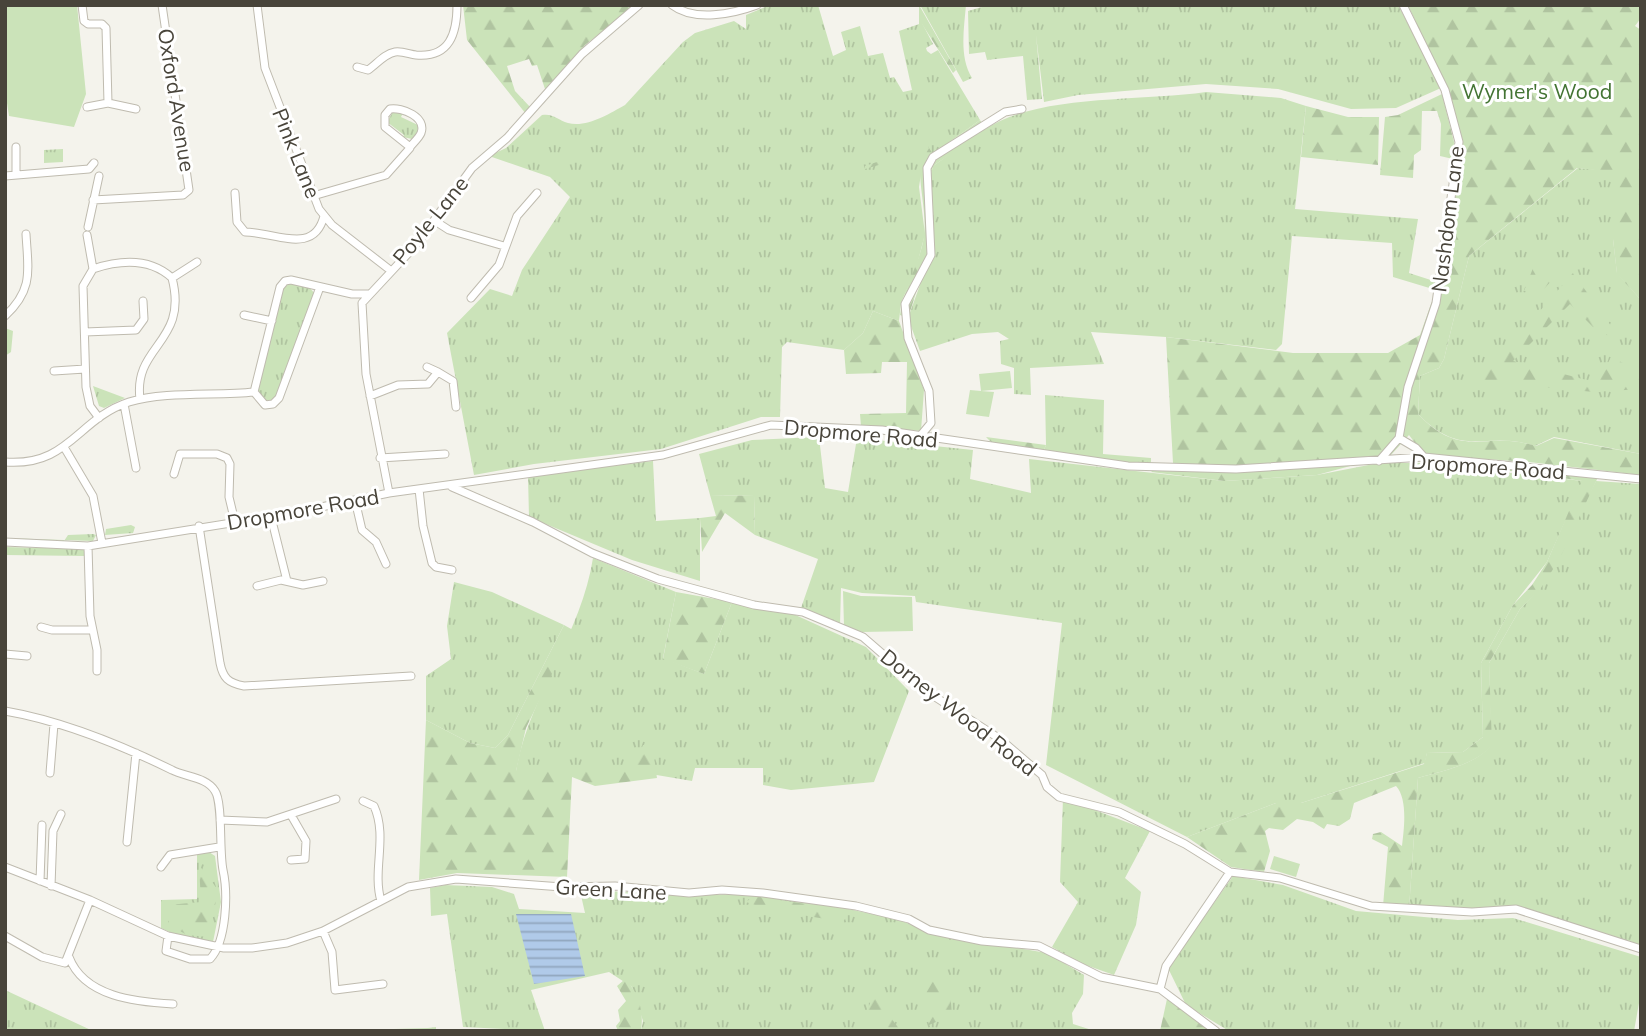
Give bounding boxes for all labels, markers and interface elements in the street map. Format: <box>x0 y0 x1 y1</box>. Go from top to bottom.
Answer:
street label: Oxford Avenue <box>153 26 201 174</box>
park label: Wymer's Wood <box>1462 78 1612 104</box>
street label: Pink Lane <box>267 104 327 202</box>
street label: Nashdom Lane <box>1425 144 1469 294</box>
street label: Poyle Lane <box>387 171 473 269</box>
street label: Dropmore Road <box>783 413 939 453</box>
street label: Dropmore Road <box>1410 448 1566 484</box>
street label: Dropmore Road <box>225 483 381 535</box>
street label: Dorney Wood Road <box>876 643 1042 781</box>
street label: Green Lane <box>555 873 667 905</box>

